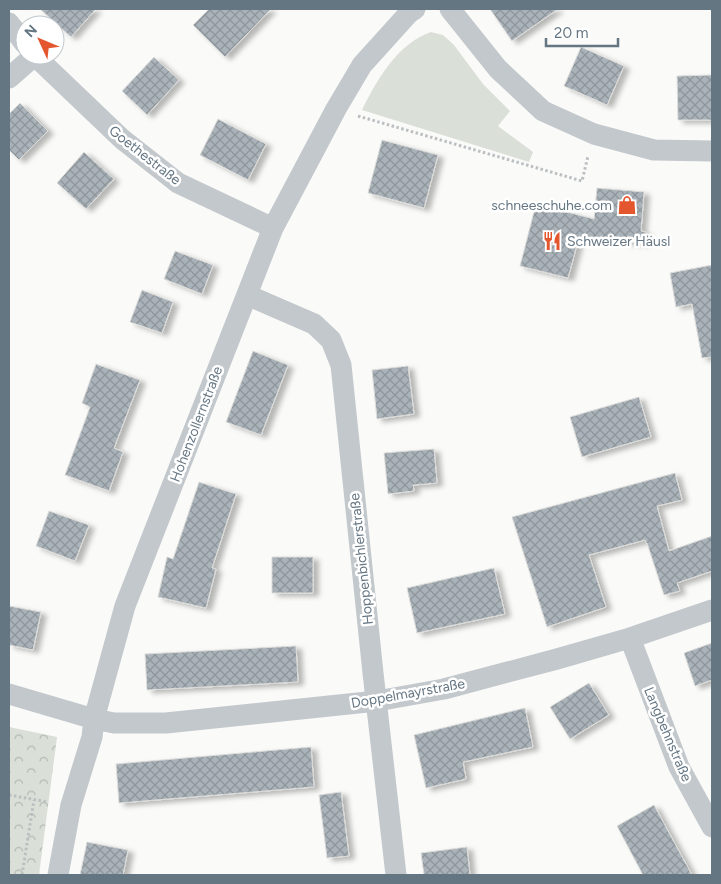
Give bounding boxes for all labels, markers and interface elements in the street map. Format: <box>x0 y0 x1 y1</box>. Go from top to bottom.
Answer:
north arrow <box>15 15 65 65</box>
scale bar <box>546 15 618 47</box>
text: N <box>21 22 41 41</box>
text: 20 m <box>554 24 588 42</box>
street label: Goethestraße <box>105 122 184 189</box>
shop icon: schneeschuhe.com <box>616 194 638 216</box>
place label: schneeschuhe.com <box>491 197 612 214</box>
restaurant icon: Schweizer Häusl <box>541 230 563 252</box>
place label: Schweizer Häusl <box>567 233 670 250</box>
street label: Hohenzollernstraße <box>167 364 226 484</box>
street label: Hoppenbichlerstraße <box>346 492 377 626</box>
street label: Doppelmayrstraße <box>350 675 467 712</box>
street label: Langbehnstraße <box>640 684 695 784</box>

